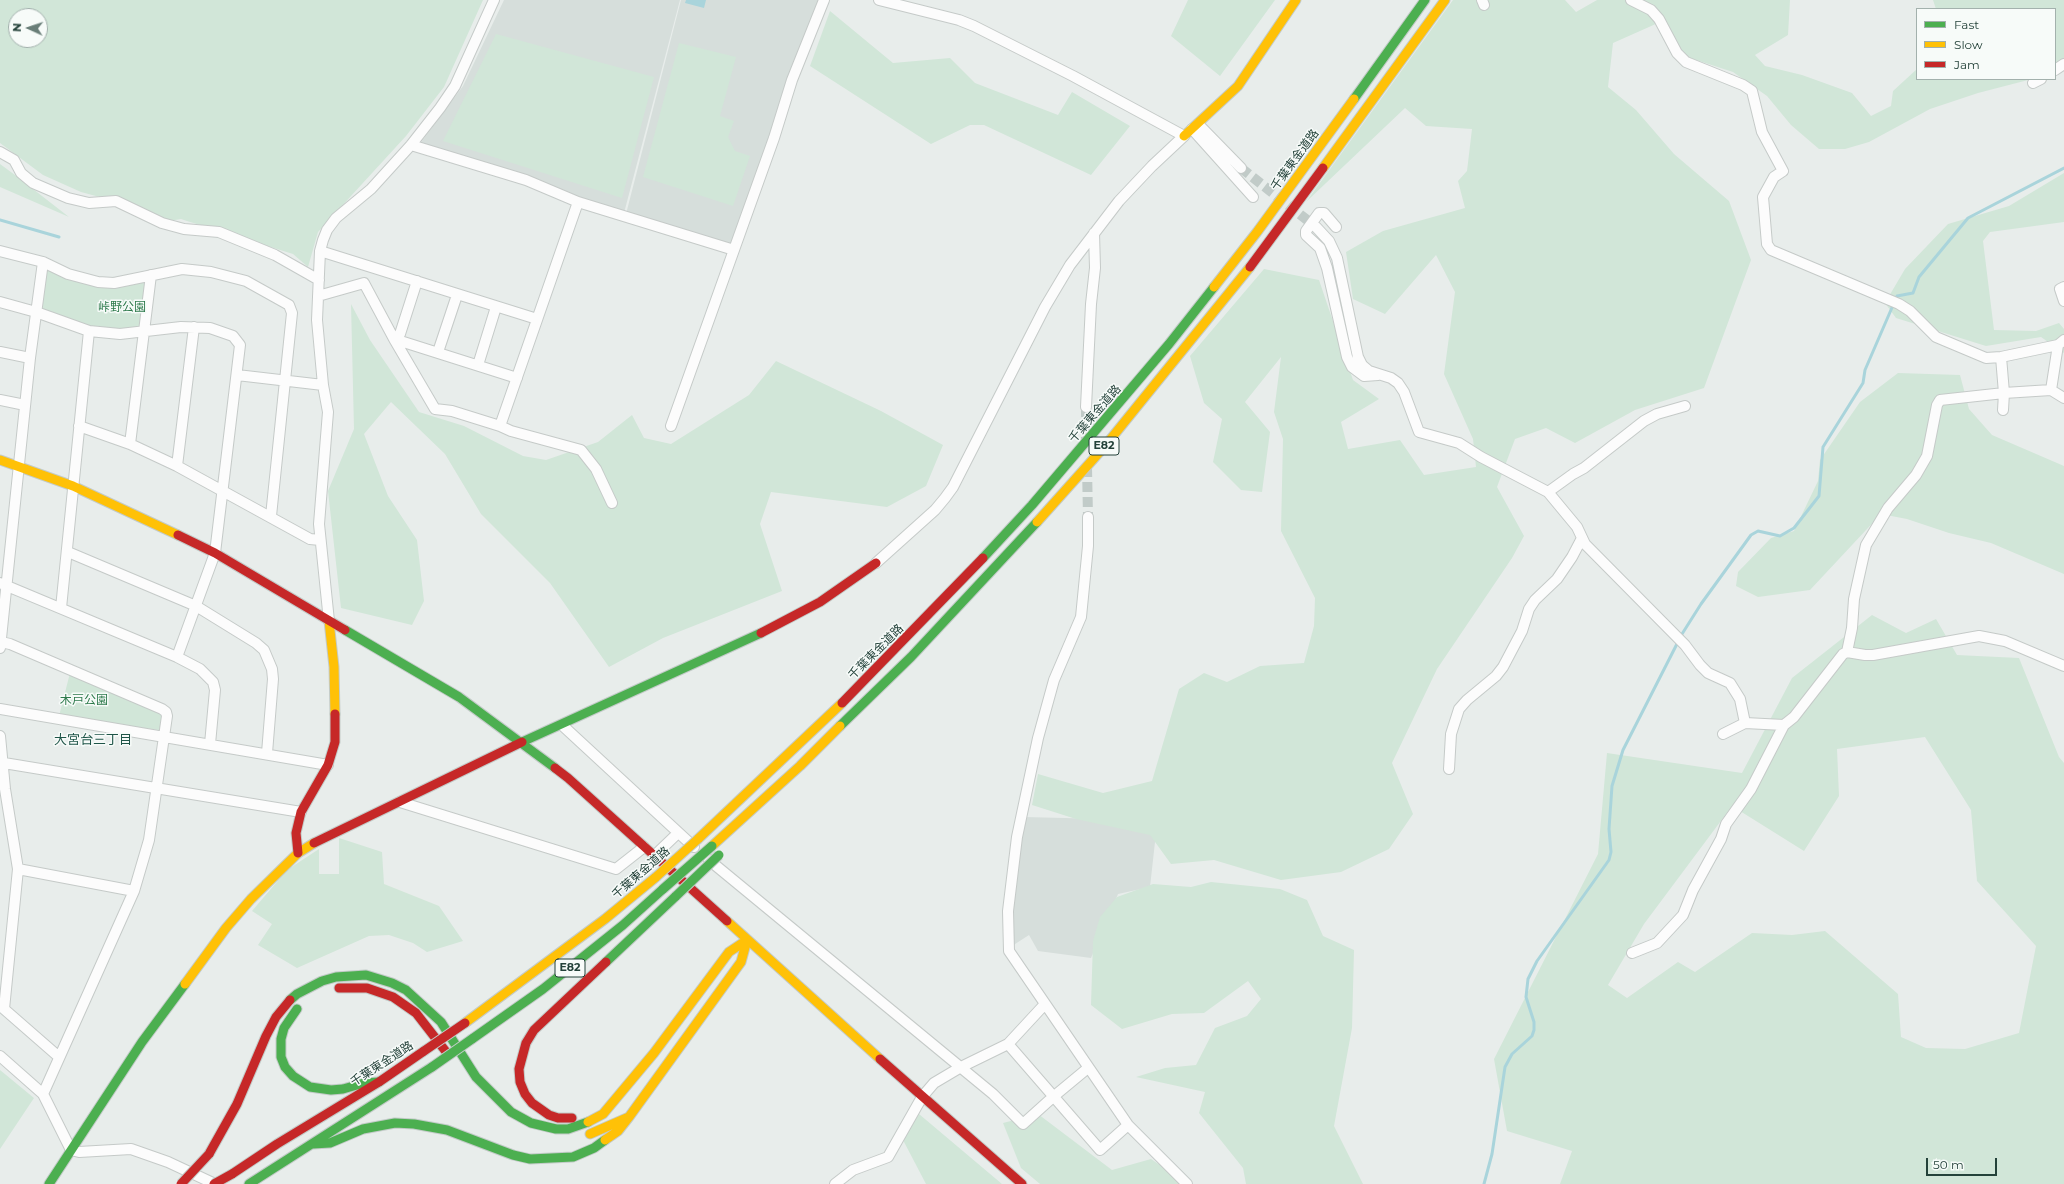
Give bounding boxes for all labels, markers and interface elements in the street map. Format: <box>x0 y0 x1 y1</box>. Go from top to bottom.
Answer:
north arrow <box>8 8 48 48</box>
legend <box>1916 8 2056 80</box>
text: Fast <box>1954 17 1979 32</box>
text: N <box>10 23 24 32</box>
text: Slow <box>1954 37 1983 52</box>
text: Jam <box>1954 57 1980 72</box>
street label: 千葉東金道路 <box>1268 127 1322 193</box>
park label: 峠野公園 <box>98 300 146 314</box>
street label: 千葉東金道路 <box>1066 382 1124 446</box>
road number: E82 <box>1089 437 1119 455</box>
street label: 千葉東金道路 <box>845 621 907 683</box>
park label: 木戸公園 <box>60 693 108 707</box>
district label: 大宮台三丁目 <box>54 732 132 748</box>
street label: 千葉東金道路 <box>609 844 673 902</box>
road number: E82 <box>555 959 585 977</box>
street label: 千葉東金道路 <box>348 1038 416 1090</box>
scale bar <box>1928 1150 1999 1176</box>
text: 50 m <box>1933 1157 1964 1172</box>

